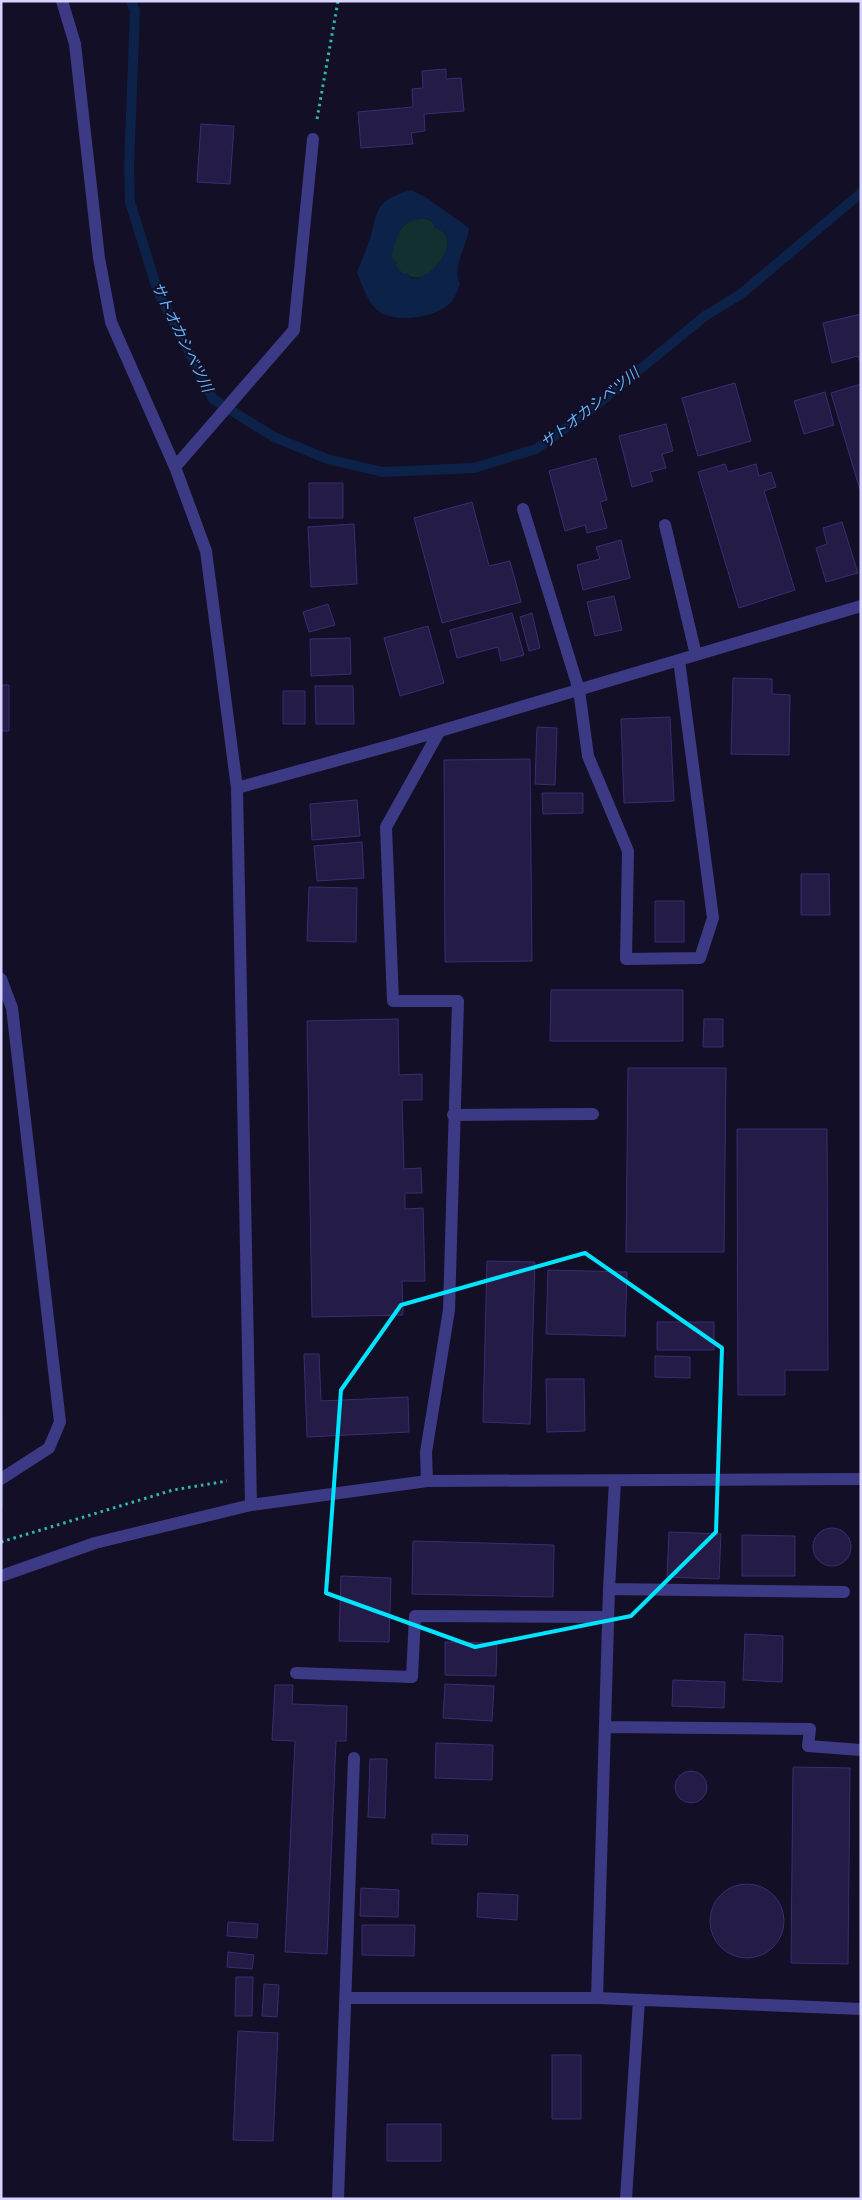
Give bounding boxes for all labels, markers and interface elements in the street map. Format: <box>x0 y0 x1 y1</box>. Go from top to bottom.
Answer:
water label: サトオカシベツ川 <box>148 279 217 397</box>
water label: サトオカシベツ川 <box>537 363 644 452</box>

